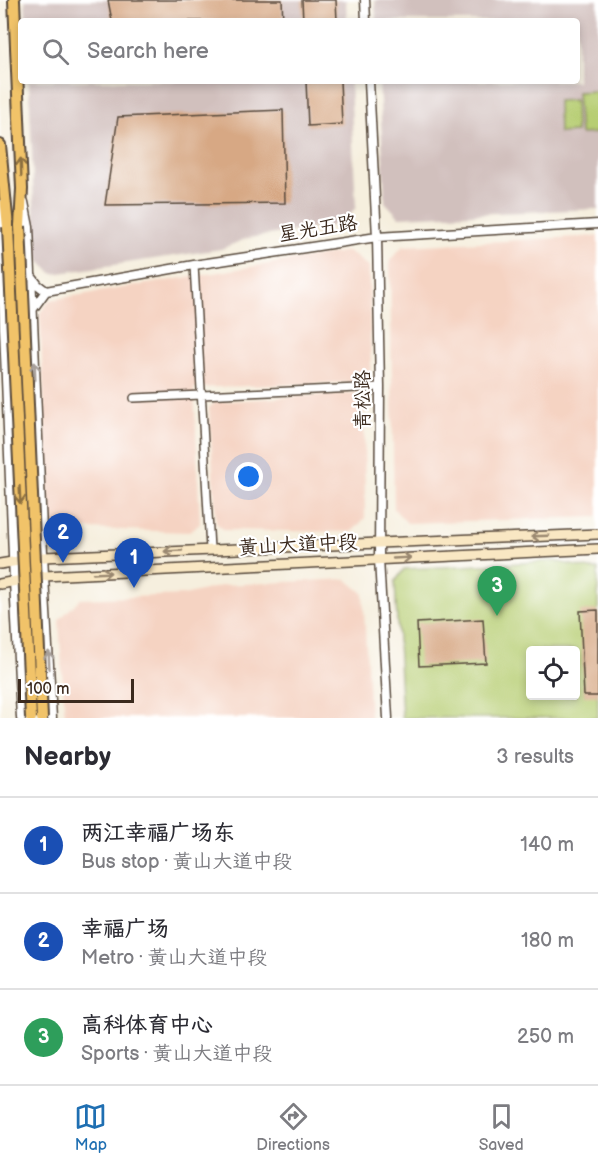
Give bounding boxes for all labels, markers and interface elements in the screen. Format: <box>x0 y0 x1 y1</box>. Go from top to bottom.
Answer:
search box <box>18 18 580 84</box>
icon: search <box>39 35 72 68</box>
text: Search here <box>87 38 209 65</box>
one-way arrow <box>16 158 27 178</box>
street label: 星光五路 <box>277 211 360 247</box>
one-way arrow <box>29 361 41 381</box>
street label: 青松路 <box>351 369 375 430</box>
your location <box>234 462 263 491</box>
one-way arrow <box>15 485 26 505</box>
pin: 2 <box>44 514 82 563</box>
street label: 黄山大道中段 <box>237 530 359 560</box>
one-way arrow <box>530 531 550 542</box>
pin: 1 <box>114 538 154 588</box>
one-way arrow <box>164 545 184 556</box>
one-way arrow <box>391 553 411 564</box>
pin: 3 <box>478 566 516 616</box>
one-way arrow <box>92 567 112 578</box>
map controls <box>526 646 580 700</box>
button: locate <box>526 646 580 700</box>
one-way arrow <box>43 650 54 670</box>
scale bar <box>18 676 134 704</box>
text: 100 m <box>27 680 70 699</box>
text: Nearby <box>24 742 111 773</box>
text: 3 results <box>496 745 574 769</box>
text: 两江幸福广场东 <box>81 820 235 847</box>
text: 1 <box>39 833 48 857</box>
text: 140 m <box>520 833 574 857</box>
text: Bus stop · 黄山大道中段 <box>81 850 293 874</box>
text: 幸福广场 <box>81 916 169 943</box>
text: 2 <box>38 929 49 953</box>
text: 180 m <box>521 929 574 953</box>
text: Metro · 黄山大道中段 <box>81 946 267 970</box>
text: 高科体育中心 <box>81 1012 213 1039</box>
text: 3 <box>38 1025 49 1049</box>
text: 250 m <box>517 1025 574 1049</box>
text: Sports · 黄山大道中段 <box>81 1042 272 1066</box>
tab: Map <box>74 1100 107 1155</box>
tab: Directions <box>256 1100 330 1155</box>
tab: Saved <box>479 1100 524 1155</box>

